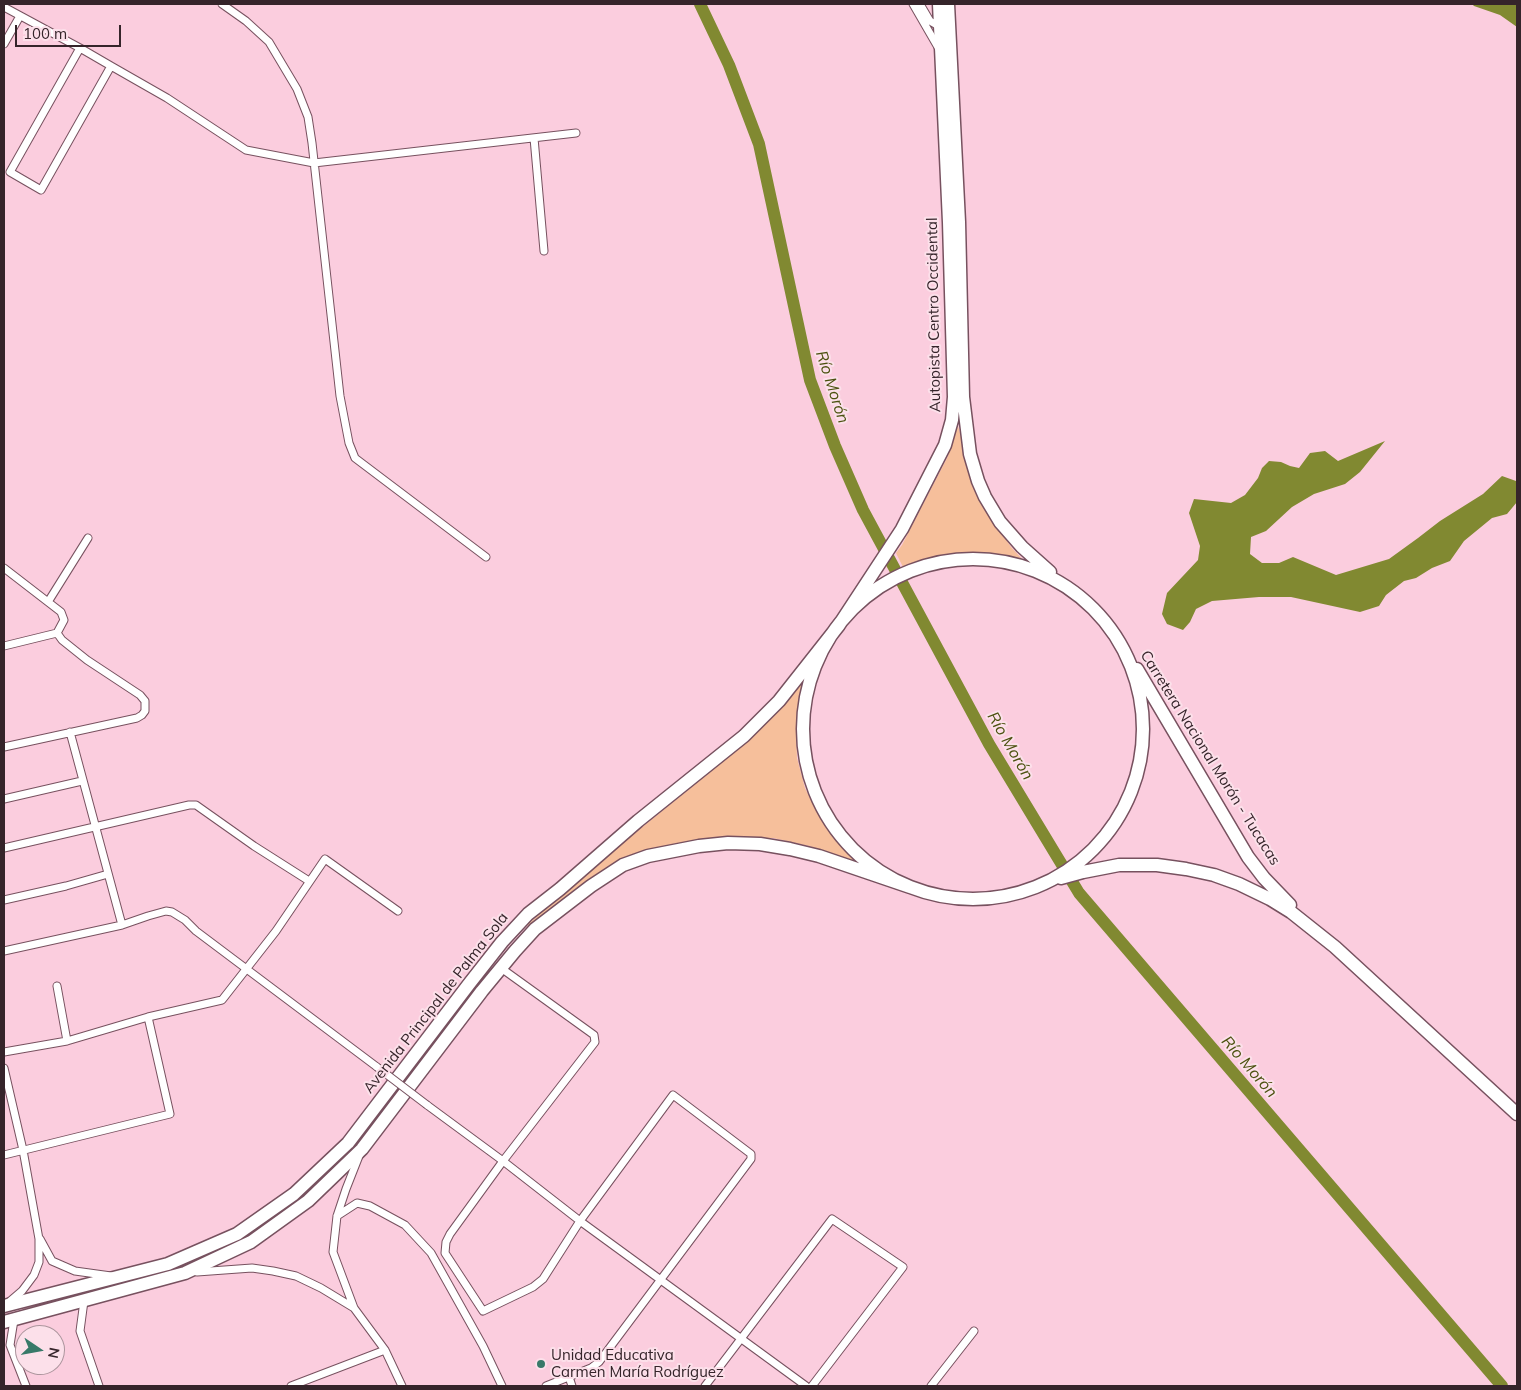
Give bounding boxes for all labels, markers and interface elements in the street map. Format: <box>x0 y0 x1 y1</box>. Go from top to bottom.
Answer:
scale bar <box>18 15 124 47</box>
text: 100 m <box>23 24 67 43</box>
street label: Autopista Centro Occidental <box>923 217 945 413</box>
water label: Río Morón <box>811 348 853 426</box>
street label: Carretera Nacional Morón - Tucacas <box>1136 647 1284 869</box>
water label: Río Morón <box>983 709 1037 783</box>
street label: Avenida Principal de Palma Sola <box>360 909 512 1097</box>
water label: Río Morón <box>1217 1032 1281 1102</box>
north arrow <box>15 1325 65 1375</box>
text: N <box>44 1346 64 1360</box>
place label: Unidad Educativa Carmen María Rodríguez <box>551 1346 724 1381</box>
marker: Unidad Educativa Carmen María Rodríguez <box>535 1358 547 1370</box>

